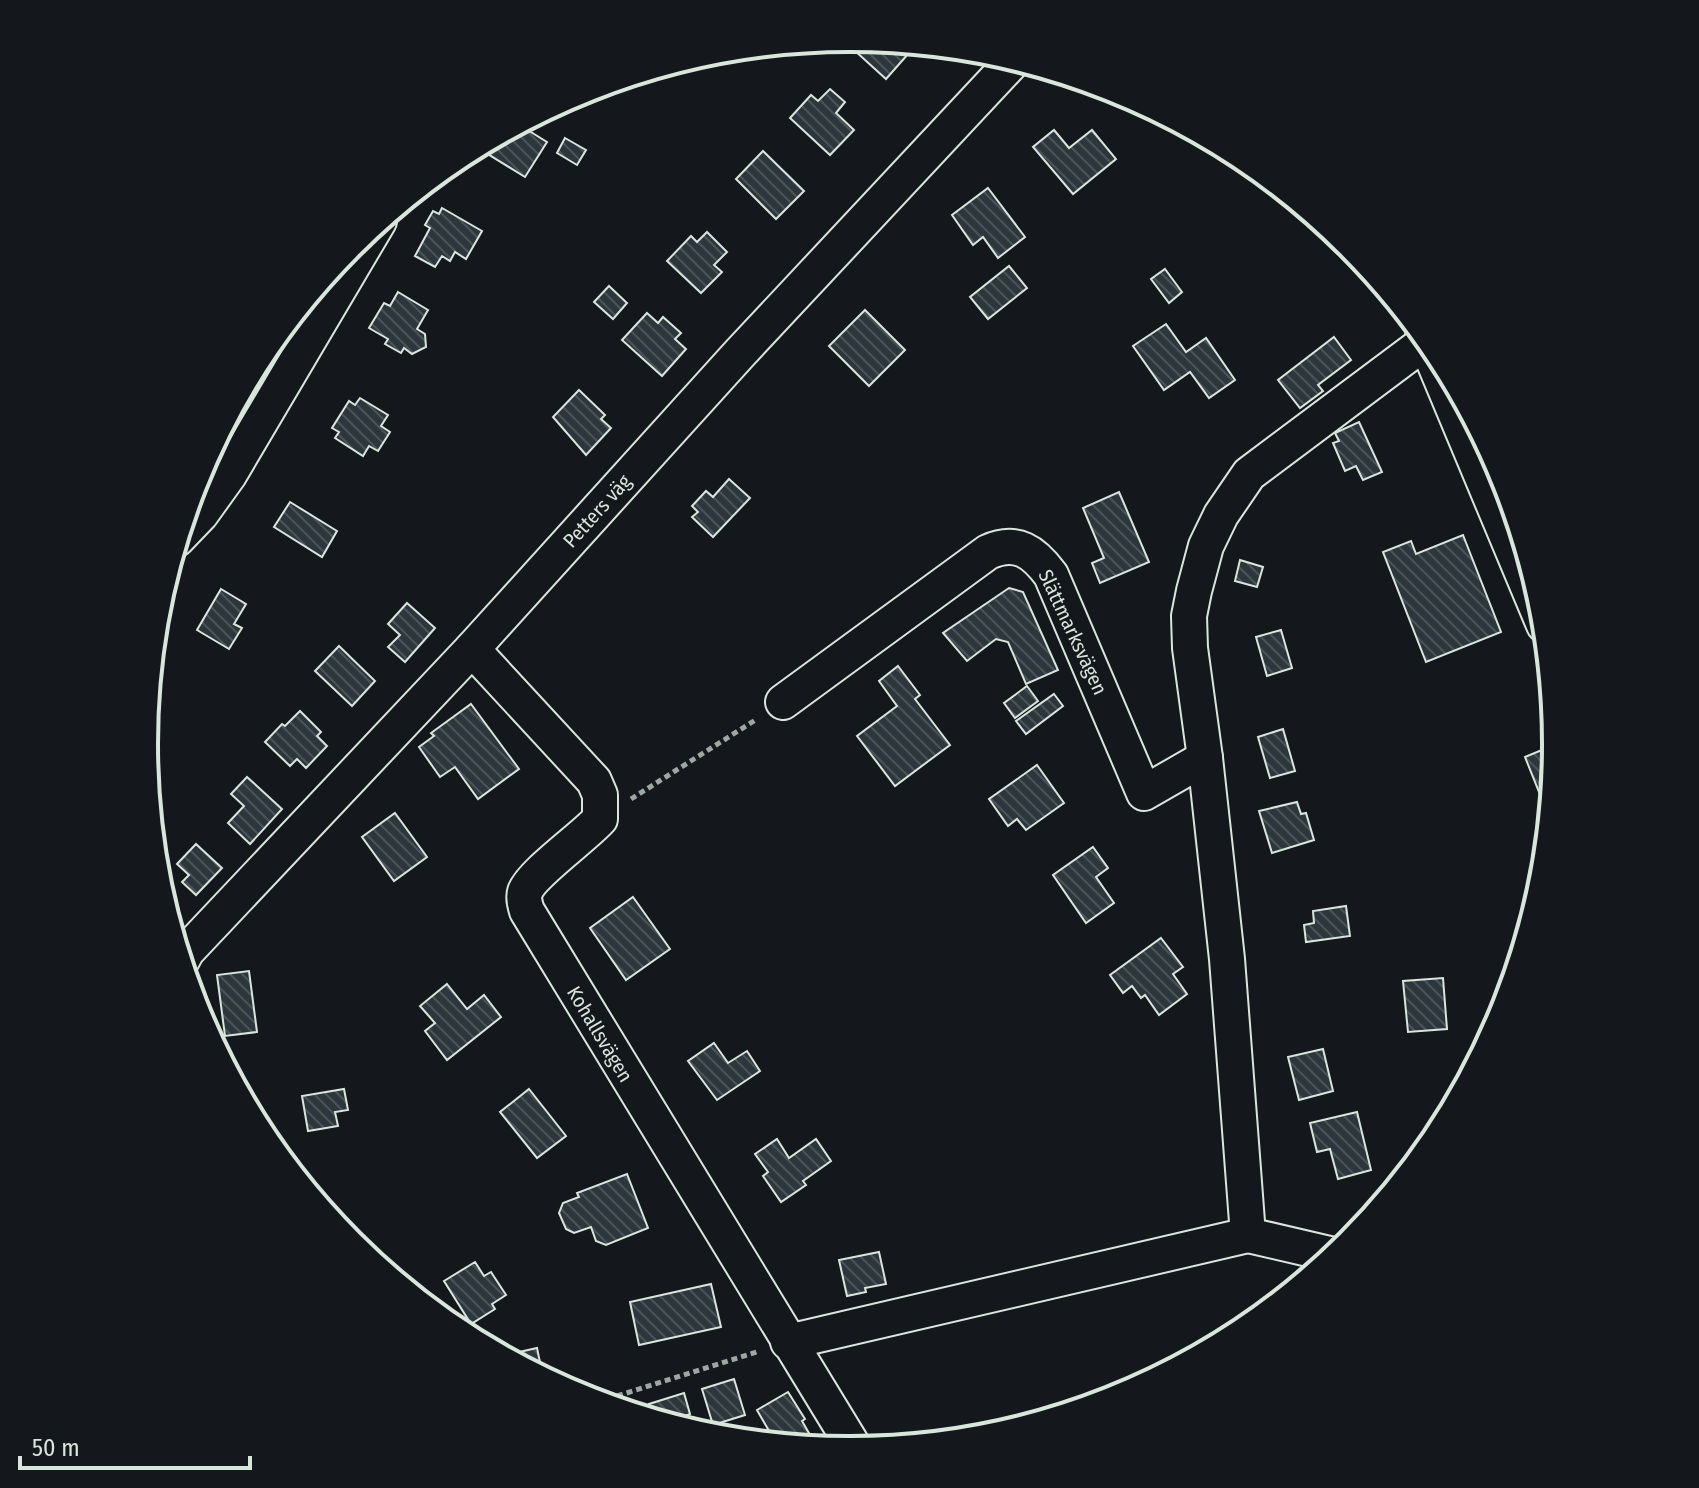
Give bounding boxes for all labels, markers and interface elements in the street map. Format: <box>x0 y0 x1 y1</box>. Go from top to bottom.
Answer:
street label: Petters väg <box>558 469 636 552</box>
street label: Slättmarksvägen <box>1034 566 1112 698</box>
street label: Kohallsvägen <box>562 982 638 1086</box>
scale bar <box>20 1420 250 1470</box>
text: 50 m <box>32 1434 80 1462</box>

